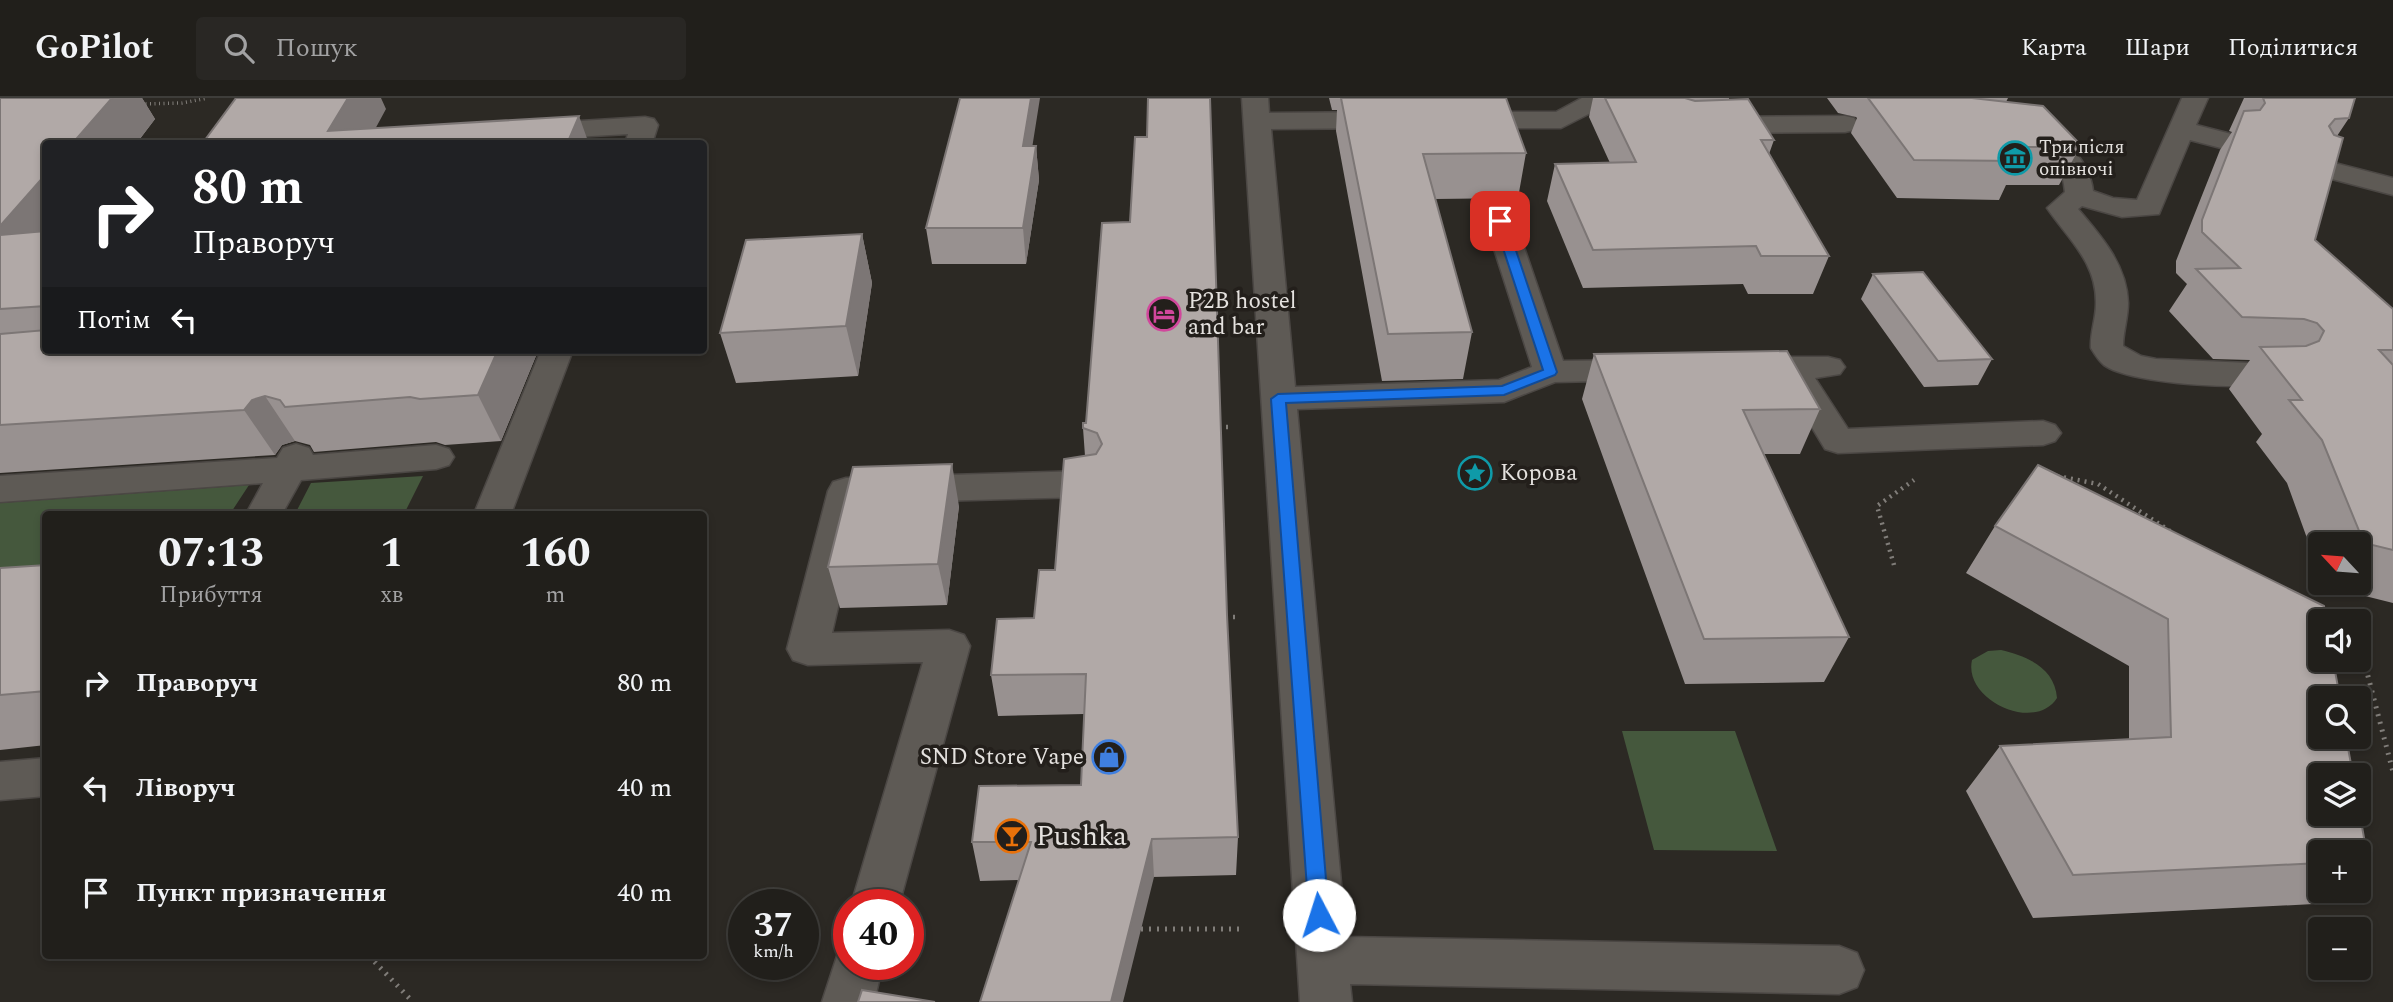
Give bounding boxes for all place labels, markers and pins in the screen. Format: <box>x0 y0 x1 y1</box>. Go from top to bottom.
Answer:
place label: Три після опівночі <box>2039 133 2124 184</box>
museum icon: Три після опівночі <box>1996 139 2034 177</box>
pin <box>1470 191 1530 251</box>
place label: P2B hostel and bar <box>1188 284 1297 345</box>
hotel icon: P2B hostel and bar <box>1145 295 1183 333</box>
place icon: Корова <box>1456 454 1494 492</box>
place label: Корова <box>1500 456 1578 491</box>
shop icon: SND Store Vape <box>1090 738 1128 776</box>
place label: SND Store Vape <box>920 740 1084 775</box>
place label: Pushka <box>1036 815 1127 858</box>
bar icon: Pushka <box>993 817 1031 855</box>

